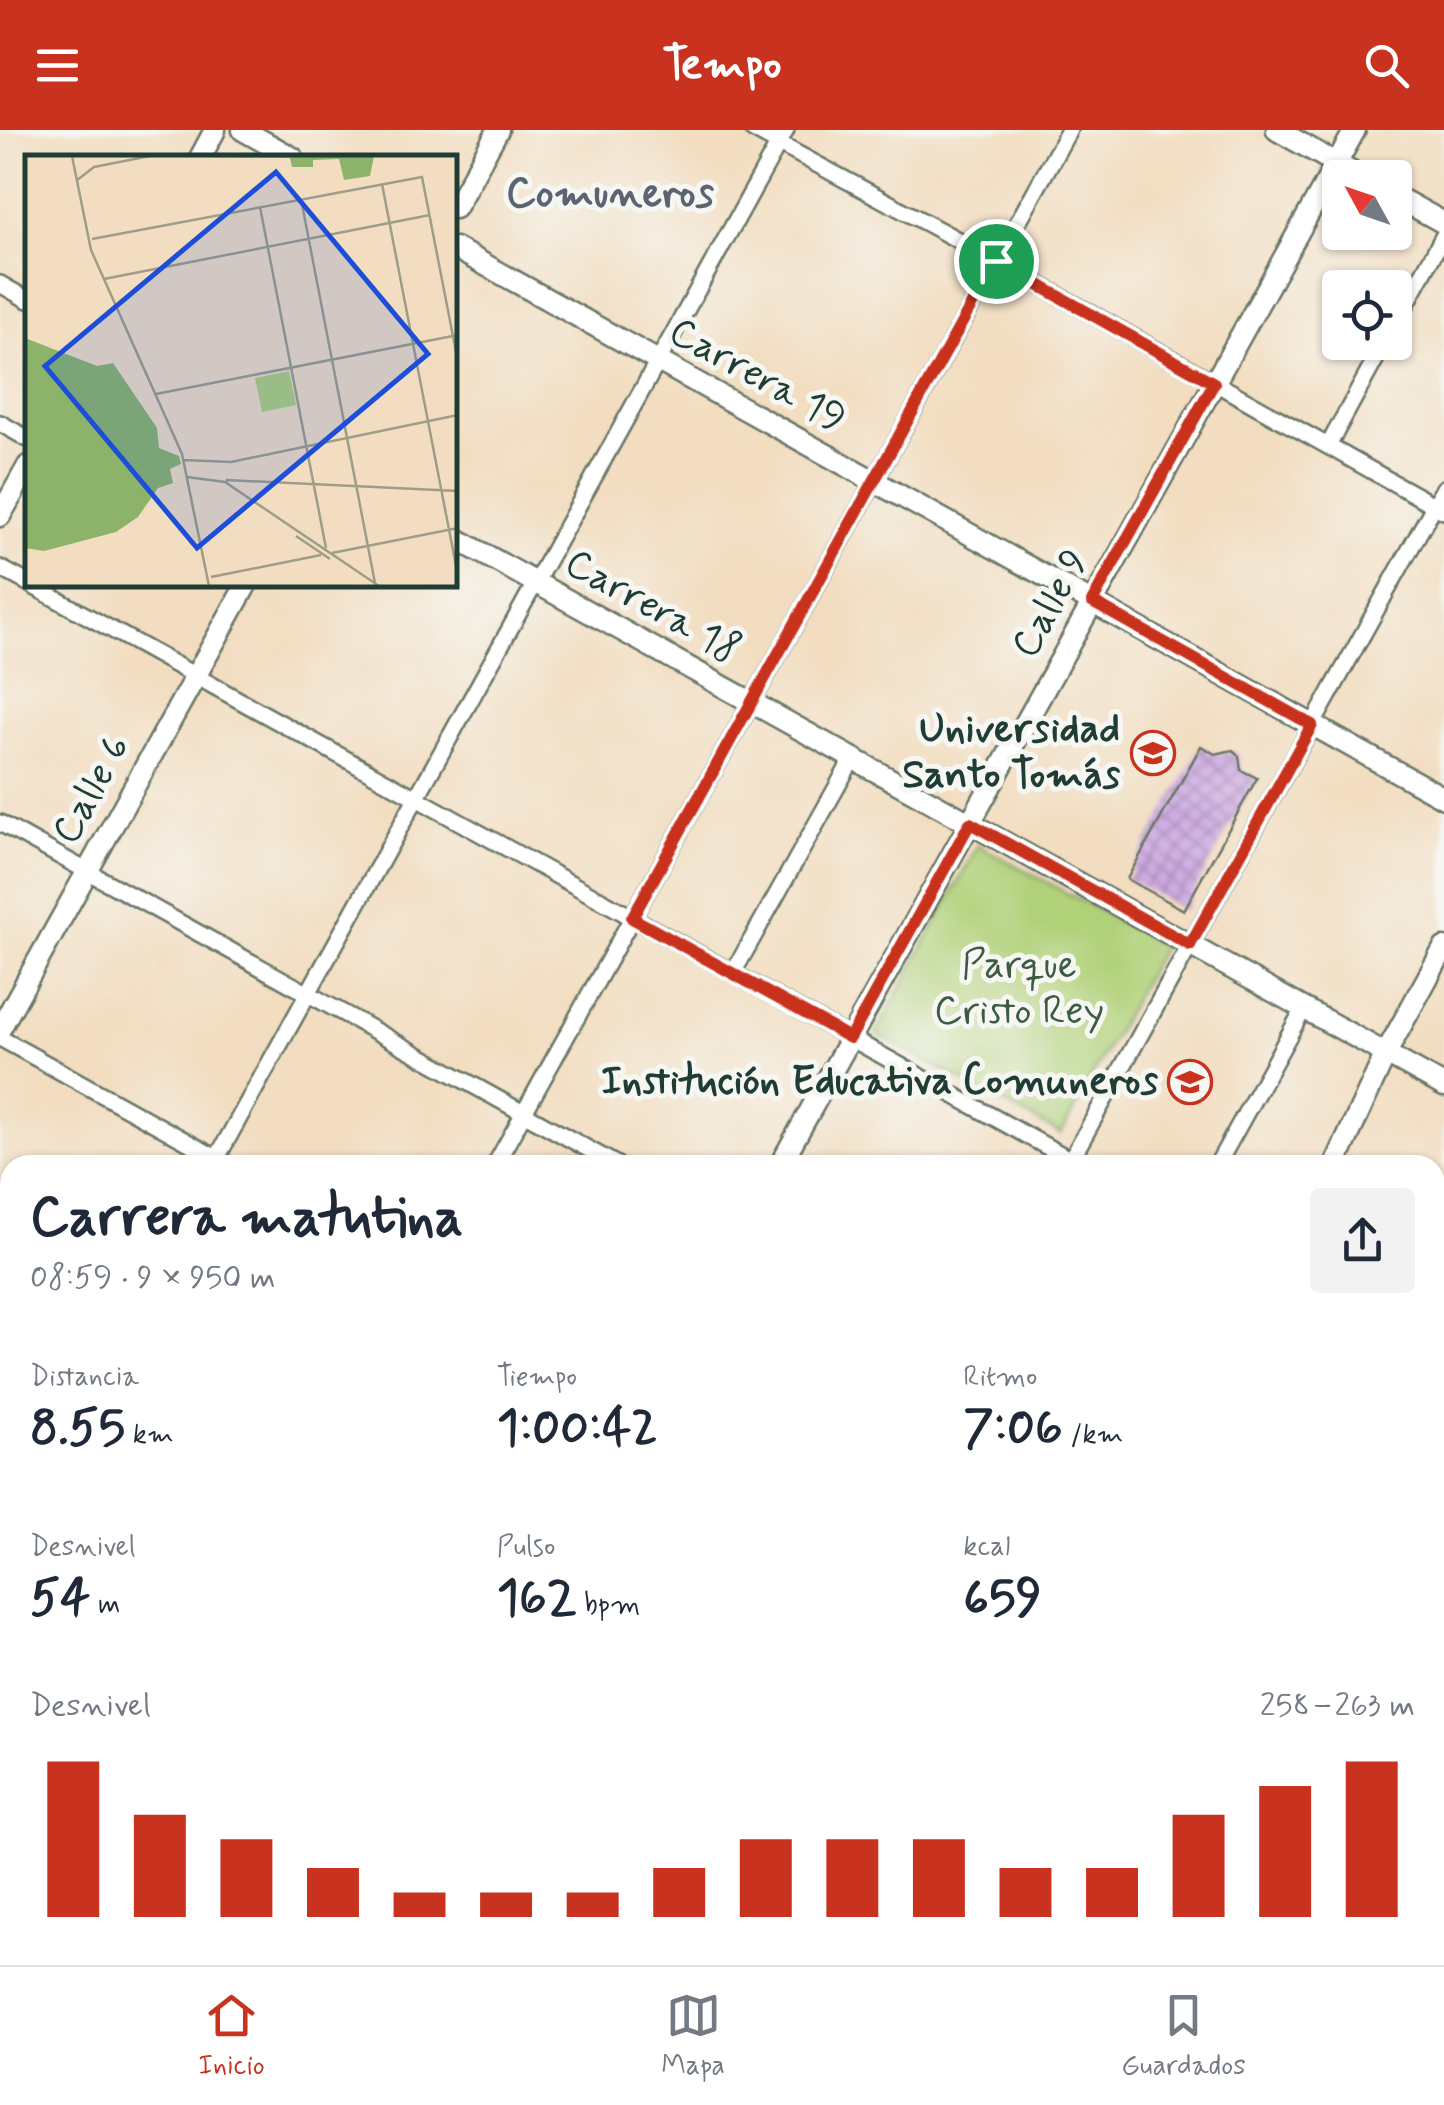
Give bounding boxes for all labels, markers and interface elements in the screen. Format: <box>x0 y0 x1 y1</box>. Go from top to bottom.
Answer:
text: Tempo <box>662 36 782 95</box>
icon: menu <box>30 38 85 93</box>
icon: search <box>1359 38 1414 93</box>
inset map <box>25 155 458 588</box>
north arrow <box>1322 160 1412 250</box>
map controls <box>1322 160 1412 360</box>
district label: Comuneros <box>506 167 715 222</box>
pin <box>954 219 1039 304</box>
icon: arrive <box>969 234 1024 289</box>
button: locate <box>1322 270 1412 360</box>
street label: Carrera 19 <box>659 306 855 446</box>
street label: Carrera 18 <box>555 538 749 676</box>
street label: Calle 9 <box>1000 540 1102 668</box>
place label: Universidad Santo Tomás <box>902 704 1120 802</box>
street label: Calle 6 <box>41 726 143 854</box>
school or university icon: Universidad Santo Tomás <box>1130 730 1176 776</box>
park label: Parque Cristo Rey <box>934 940 1104 1038</box>
place label: Institución Educativa Comuneros <box>601 1056 1158 1108</box>
school or university icon: Institución Educativa Comuneros <box>1167 1059 1213 1105</box>
text: Carrera matutina <box>30 1183 463 1255</box>
button: share <box>1310 1188 1415 1293</box>
text: 08:59 · 9 × 950 m <box>30 1257 276 1299</box>
text: Distancia <box>30 1359 139 1396</box>
text: Tiempo <box>497 1359 577 1396</box>
text: Ritmo <box>963 1359 1037 1396</box>
text: 8.55 <box>30 1396 125 1462</box>
text: 1:00:42 <box>497 1396 658 1462</box>
text: 7:06 <box>963 1396 1063 1462</box>
text: km <box>125 1417 174 1454</box>
text: /km <box>1063 1417 1123 1454</box>
text: Desnivel <box>30 1529 136 1566</box>
text: Pulso <box>497 1529 555 1566</box>
text: kcal <box>963 1529 1010 1566</box>
text: 54 <box>30 1566 90 1632</box>
text: 162 <box>497 1566 576 1632</box>
text: 659 <box>963 1566 1042 1632</box>
text: m <box>90 1587 120 1624</box>
text: bpm <box>576 1587 640 1624</box>
text: Desnivel <box>30 1685 151 1727</box>
text: 258–263 m <box>1260 1685 1415 1727</box>
tab: Inicio <box>198 1988 265 2085</box>
tab: Mapa <box>661 1988 725 2085</box>
tab: Guardados <box>1121 1988 1246 2085</box>

